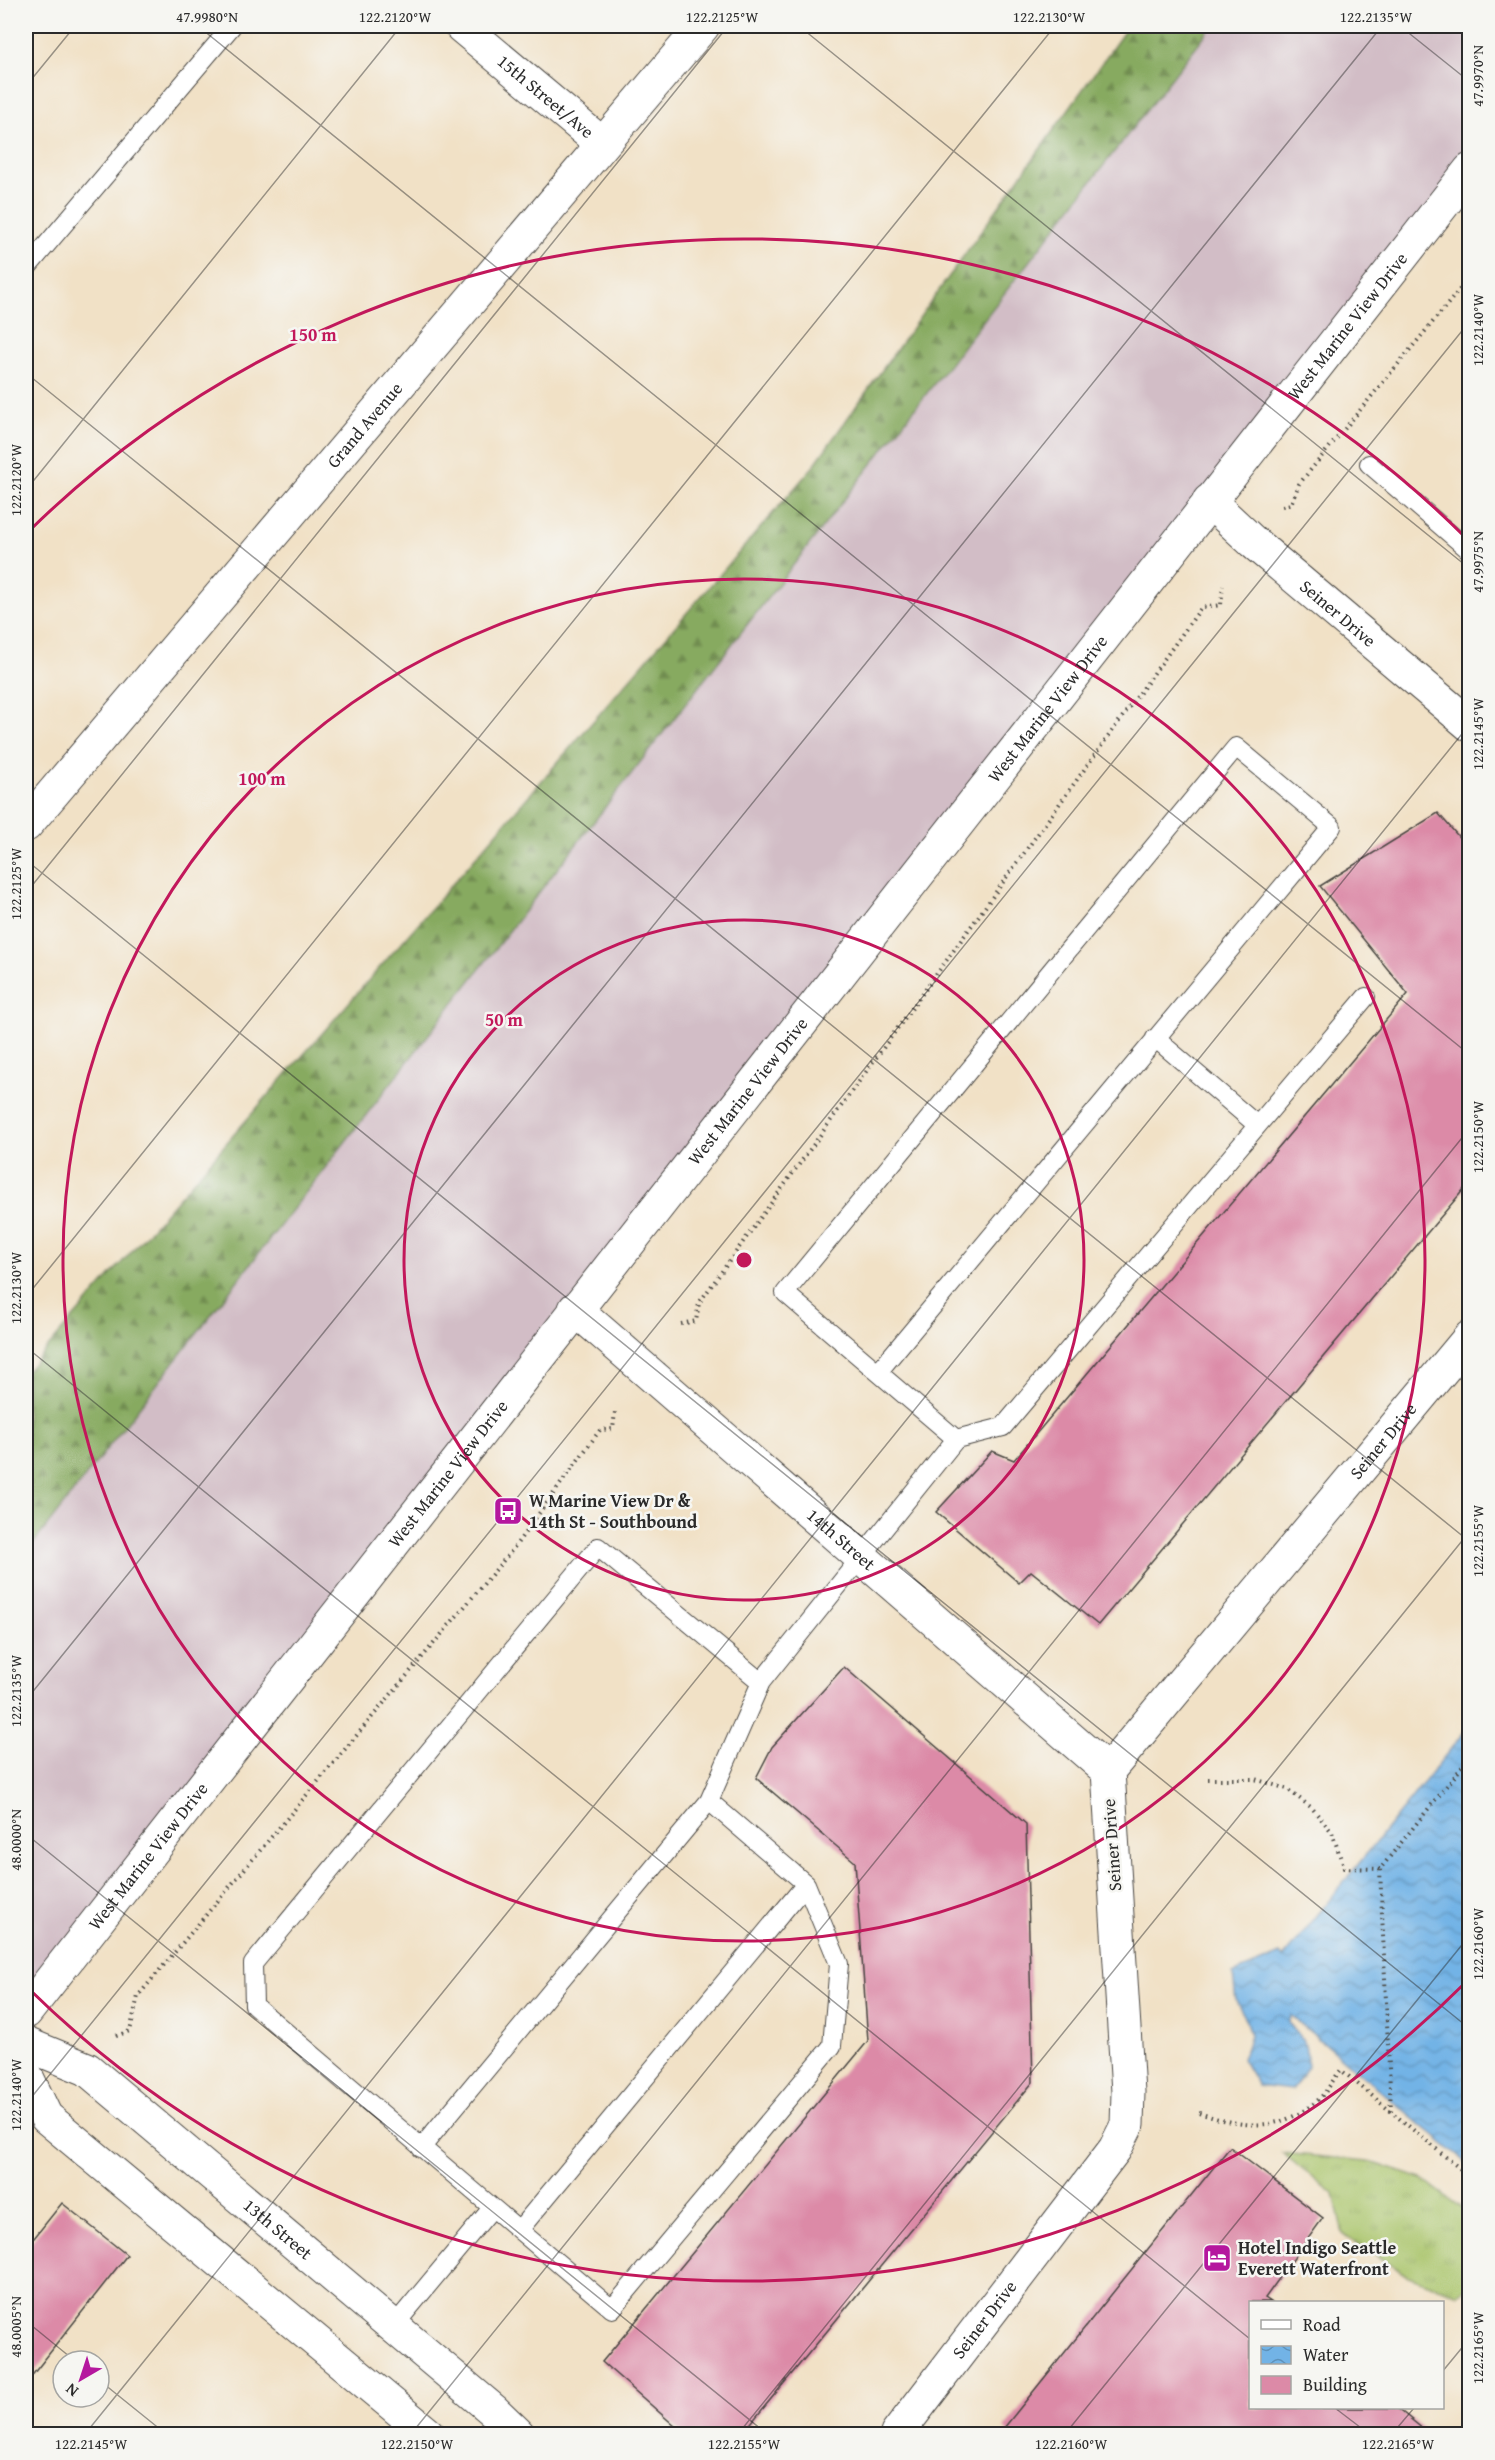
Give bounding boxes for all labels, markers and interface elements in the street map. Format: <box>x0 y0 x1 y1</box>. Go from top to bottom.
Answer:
text: 47.9980°N <box>176 6 238 27</box>
text: 122.2120°W <box>359 6 431 27</box>
text: 122.2125°W <box>686 6 758 27</box>
text: 122.2130°W <box>1013 6 1085 27</box>
text: 122.2135°W <box>1340 6 1412 27</box>
text: 47.9970°N <box>1467 45 1488 107</box>
street label: 15th Street/Ave <box>491 48 600 145</box>
street label: West Marine View Drive <box>1281 246 1414 406</box>
text: 122.2140°W <box>1467 294 1488 366</box>
text: 150 m <box>289 321 337 348</box>
street label: Grand Avenue <box>320 376 409 474</box>
text: 122.2120°W <box>5 444 26 516</box>
text: 47.9975°N <box>1467 531 1488 593</box>
street label: Seiner Drive <box>1294 573 1382 653</box>
street label: West Marine View Drive <box>981 629 1114 788</box>
text: 122.2145°W <box>1467 698 1488 770</box>
text: 100 m <box>238 765 286 792</box>
text: 122.2125°W <box>5 848 26 920</box>
text: 50 m <box>485 1006 524 1033</box>
street label: West Marine View Drive <box>681 1011 814 1171</box>
text: 122.2150°W <box>1467 1101 1488 1173</box>
centre of rings <box>734 1250 754 1270</box>
text: 122.2130°W <box>5 1252 26 1324</box>
street label: West Marine View Drive <box>381 1394 514 1553</box>
street label: Seiner Drive <box>1343 1396 1423 1485</box>
place label: W Marine View Dr & 14th St - Southbound <box>529 1487 698 1535</box>
bus stop icon: W Marine View Dr & 14th St - Southbound <box>492 1495 524 1527</box>
street label: 14th Street <box>801 1502 882 1577</box>
text: 122.2155°W <box>1467 1505 1488 1577</box>
text: 122.2135°W <box>5 1655 26 1727</box>
street label: West Marine View Drive <box>81 1776 214 1936</box>
street label: Seiner Drive <box>1095 1798 1128 1892</box>
text: 48.0000°N <box>5 1809 26 1871</box>
text: 122.2160°W <box>1467 1908 1488 1980</box>
text: 122.2140°W <box>5 2059 26 2131</box>
street label: 13th Street <box>237 2192 319 2266</box>
place label: Hotel Indigo Seattle Everett Waterfront <box>1238 2234 1397 2282</box>
hotel icon: Hotel Indigo Seattle Everett Waterfront <box>1201 2242 1233 2274</box>
street label: Seiner Drive <box>945 2274 1023 2364</box>
text: 48.0005°N <box>5 2296 26 2358</box>
legend <box>1249 2301 1444 2409</box>
text: Road <box>1303 2311 1341 2338</box>
text: 122.2165°W <box>1467 2312 1488 2384</box>
text: Water <box>1303 2341 1349 2368</box>
north arrow <box>51 2349 111 2409</box>
text: Building <box>1303 2371 1367 2398</box>
text: N <box>60 2378 83 2403</box>
text: 122.2145°W <box>55 2433 127 2454</box>
text: 122.2150°W <box>381 2433 453 2454</box>
text: 122.2155°W <box>708 2433 780 2454</box>
text: 122.2160°W <box>1035 2433 1107 2454</box>
text: 122.2165°W <box>1362 2433 1434 2454</box>

